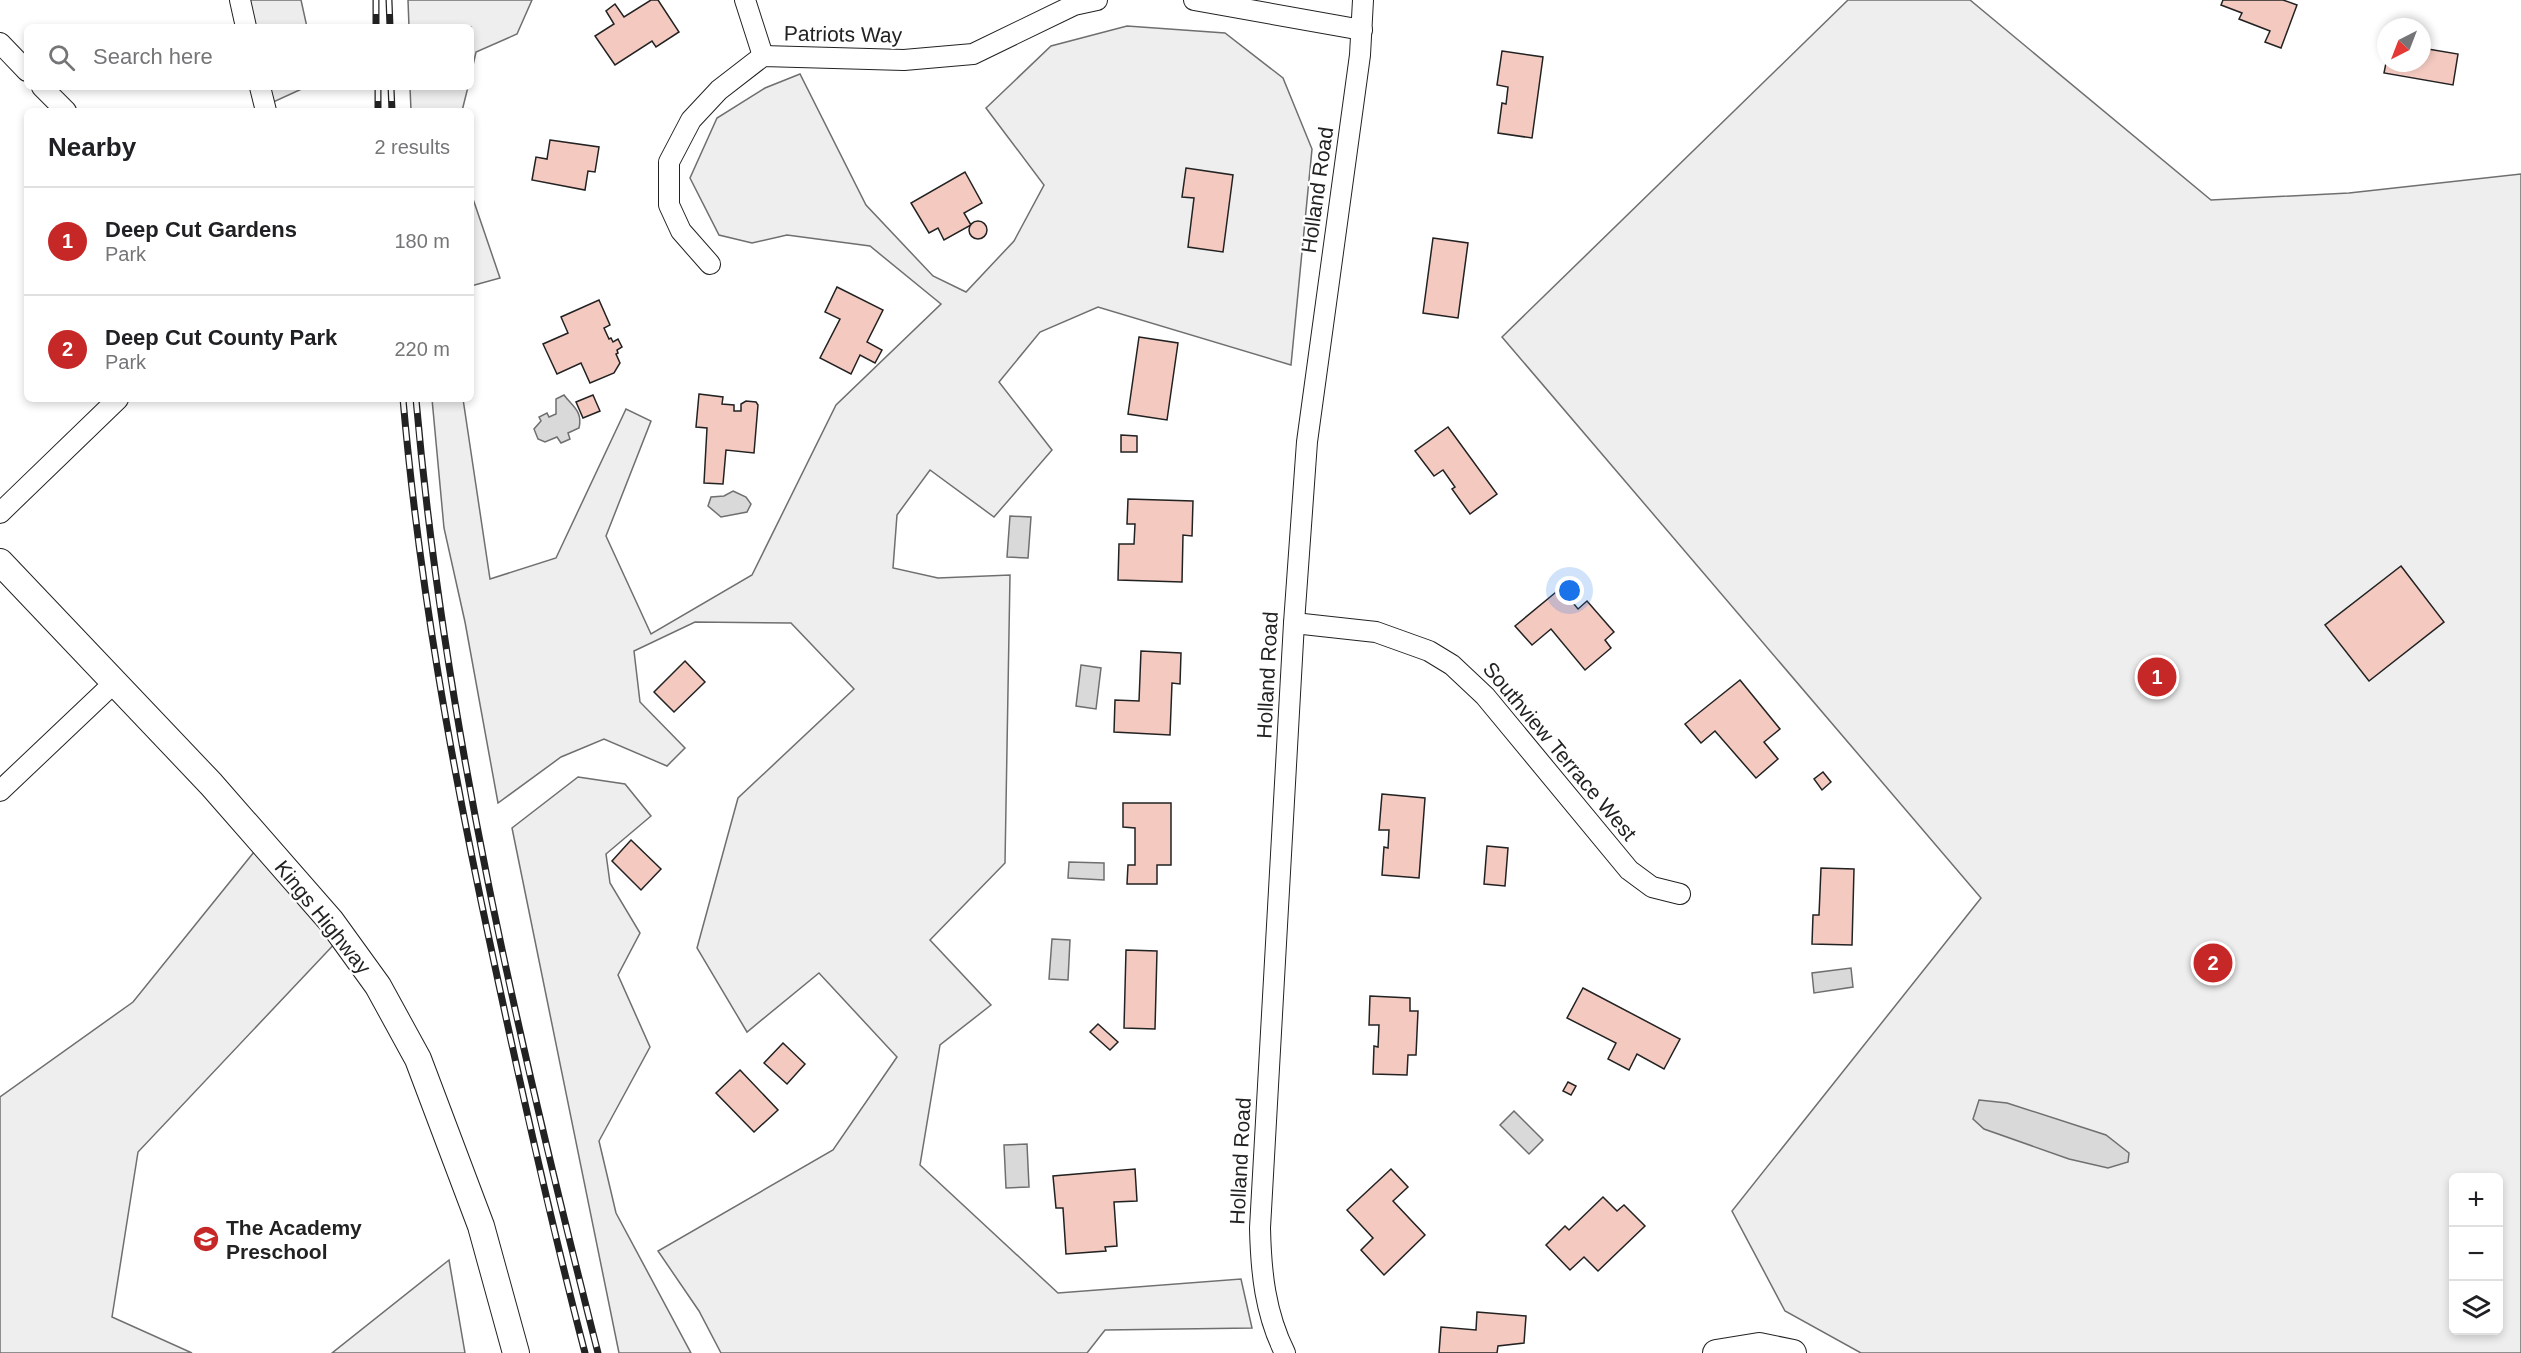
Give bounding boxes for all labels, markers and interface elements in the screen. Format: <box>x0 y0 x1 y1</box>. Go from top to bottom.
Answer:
north arrow <box>2377 18 2431 72</box>
street label: Patriots Way <box>784 21 903 47</box>
search box <box>24 24 474 90</box>
icon: search <box>45 41 78 74</box>
text: Search here <box>93 44 213 69</box>
street label: Holland Road <box>1297 125 1337 255</box>
text: Nearby <box>48 132 136 162</box>
text: 2 results <box>374 136 450 158</box>
text: Deep Cut Gardens <box>105 217 297 242</box>
text: 1 <box>62 230 73 252</box>
text: 180 m <box>394 230 450 252</box>
text: Park <box>105 243 146 265</box>
text: Deep Cut County Park <box>105 325 337 350</box>
text: 2 <box>62 338 73 360</box>
text: 220 m <box>394 338 450 360</box>
text: Park <box>105 351 146 373</box>
your location <box>1555 576 1584 605</box>
street label: Holland Road <box>1252 611 1282 739</box>
pin: 1 <box>2138 654 2176 700</box>
street label: Southview Terrace West <box>1479 657 1641 845</box>
street label: Kings Highway <box>270 856 376 979</box>
pin: 2 <box>2194 940 2232 986</box>
street label: Holland Road <box>1225 1097 1255 1225</box>
map controls <box>2449 1173 2503 1335</box>
button: + <box>2449 1173 2503 1227</box>
place label: The Academy Preschool <box>226 1216 362 1263</box>
school or university icon: The Academy Preschool <box>191 1224 221 1254</box>
button: − <box>2449 1227 2503 1281</box>
button: layers <box>2449 1281 2503 1335</box>

